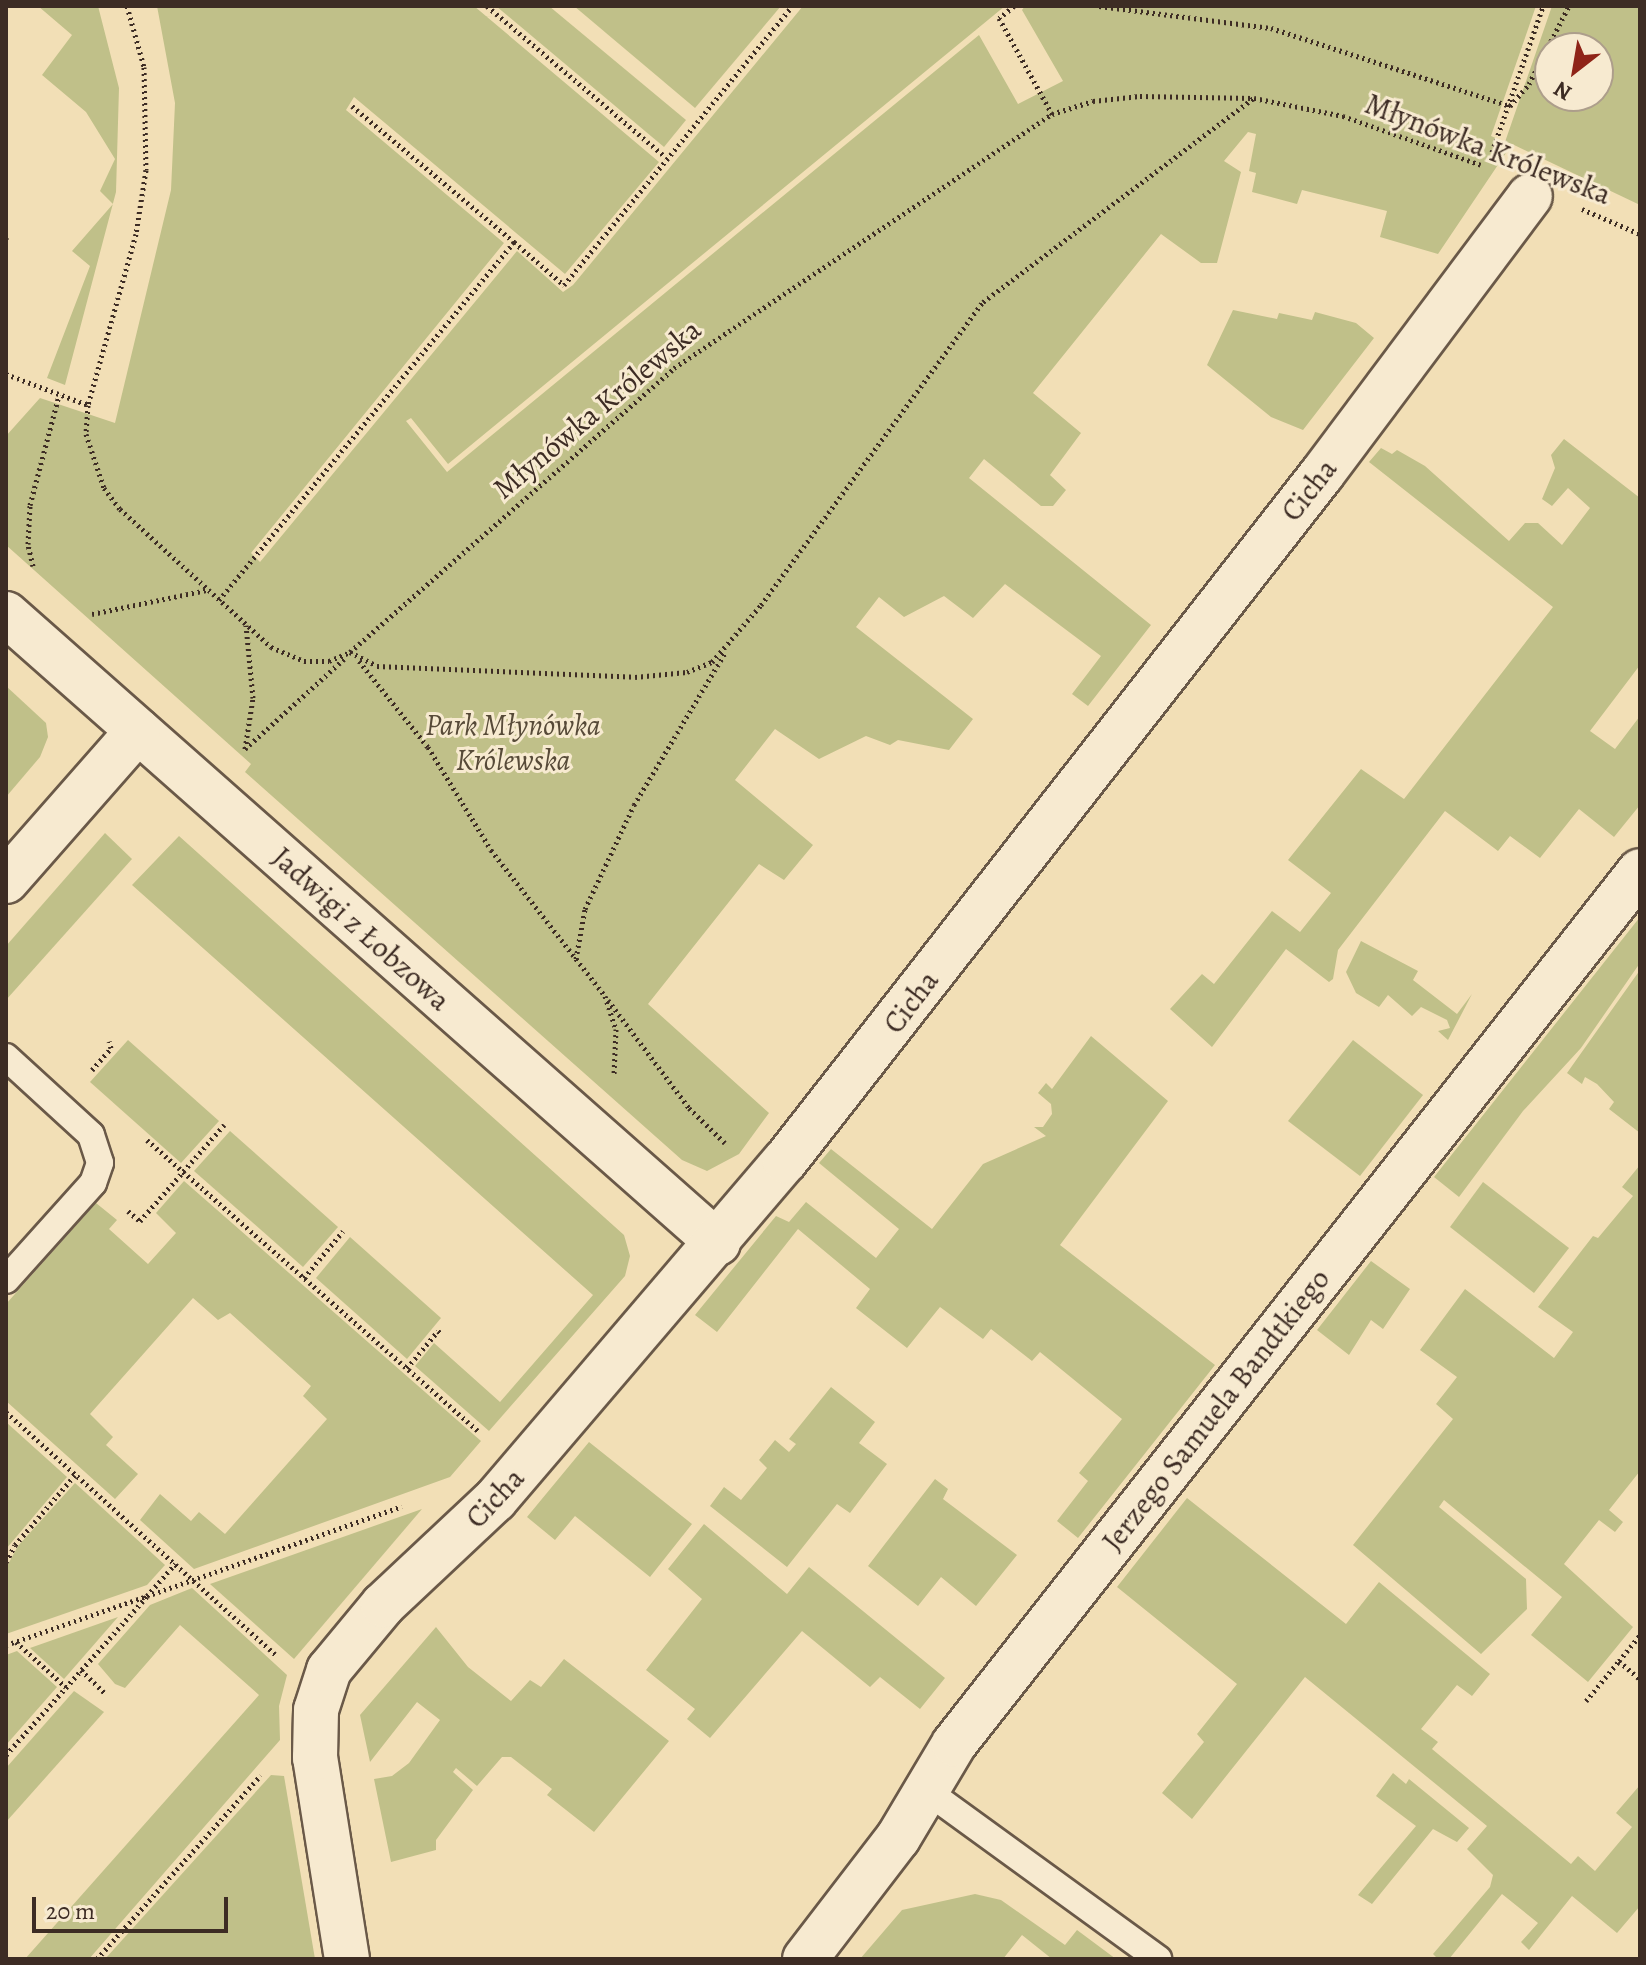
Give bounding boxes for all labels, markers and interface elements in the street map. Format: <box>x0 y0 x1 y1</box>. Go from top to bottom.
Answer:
north arrow <box>1534 32 1614 112</box>
text: N <box>1548 74 1577 108</box>
street label: Młynówka Królewska <box>1360 86 1616 212</box>
street label: Młynówka Królewska <box>486 312 708 506</box>
street label: Cicha <box>1273 452 1345 528</box>
park label: Park Młynówka Królewska <box>425 707 601 778</box>
street label: Jadwigi z Łobzowa <box>264 840 458 1018</box>
street label: Cicha <box>876 963 946 1041</box>
street label: Jerzego Samuela Bandtkiego <box>1095 1262 1337 1558</box>
street label: Cicha <box>458 1460 532 1536</box>
scale bar <box>36 1881 232 1931</box>
text: 20 m <box>46 1895 95 1927</box>

